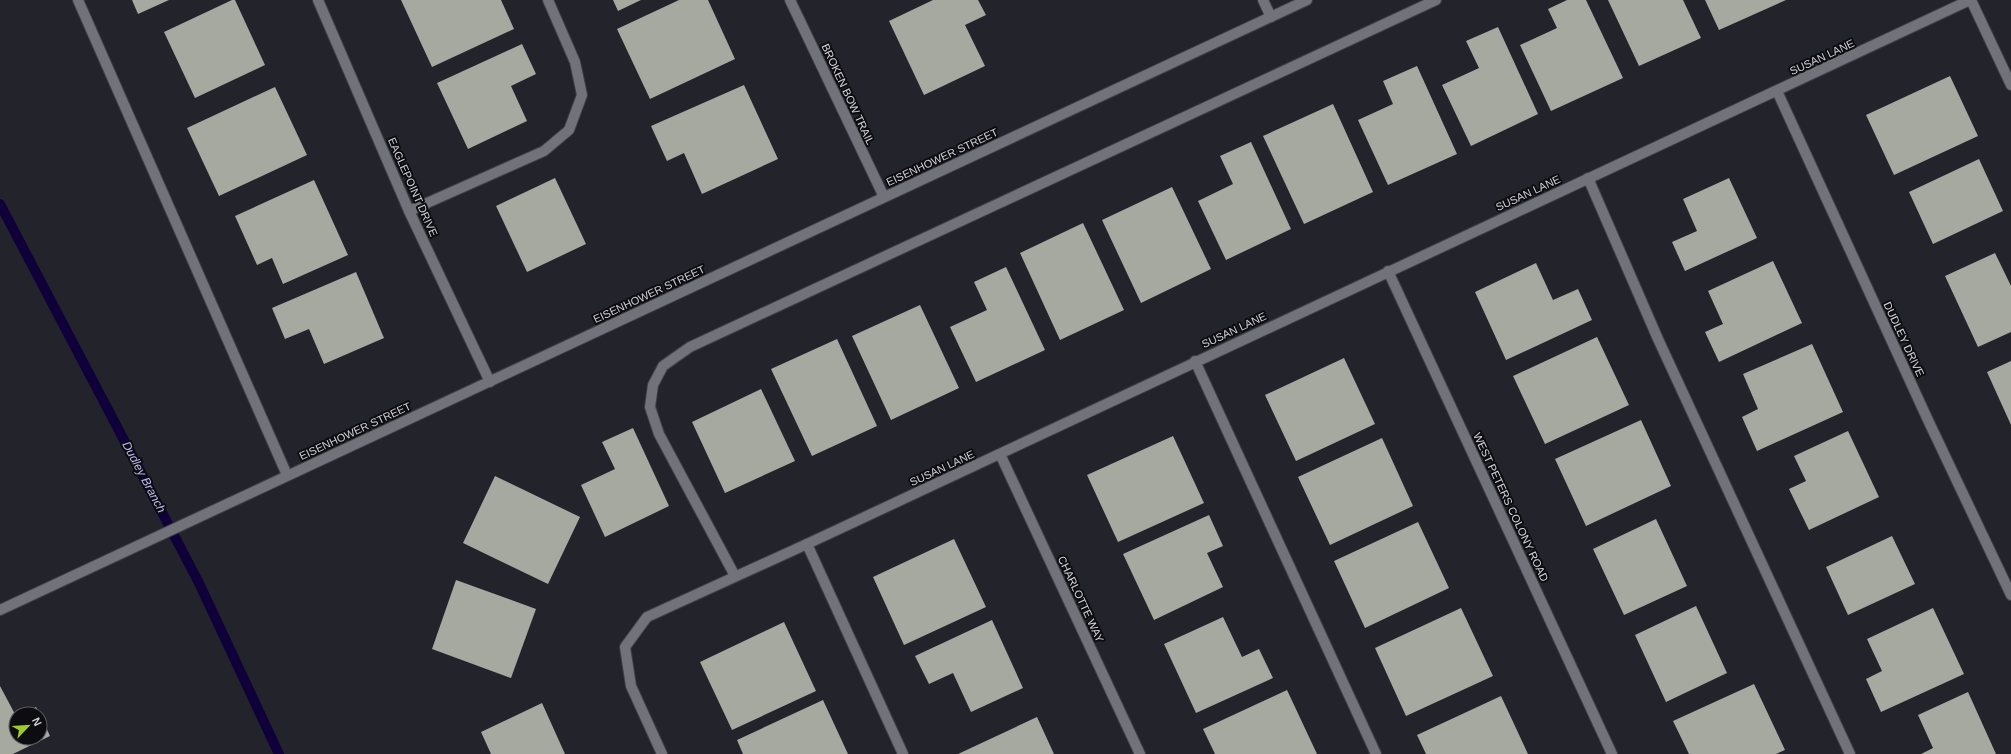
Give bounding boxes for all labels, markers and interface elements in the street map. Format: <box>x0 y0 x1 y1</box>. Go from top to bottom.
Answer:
street label: SUSAN LANE <box>1788 37 1856 77</box>
street label: BROKEN BOW TRAIL <box>819 42 877 146</box>
street label: EISENHOWER STREET <box>884 126 1000 188</box>
street label: EAGLEPOINT DRIVE <box>386 136 440 238</box>
street label: SUSAN LANE <box>1494 173 1562 213</box>
street label: EISENHOWER STREET <box>591 263 707 325</box>
street label: DUDLEY DRIVE <box>1881 300 1927 378</box>
street label: SUSAN LANE <box>1200 310 1268 350</box>
street label: EISENHOWER STREET <box>297 400 413 462</box>
street label: WEST PETERS COLONY ROAD <box>1471 431 1551 583</box>
water label: Dudley Branch <box>119 439 169 515</box>
street label: SUSAN LANE <box>908 448 976 488</box>
street label: CHARLOTTE WAY <box>1056 554 1106 645</box>
north arrow <box>8 706 48 746</box>
text: N <box>30 716 44 728</box>

